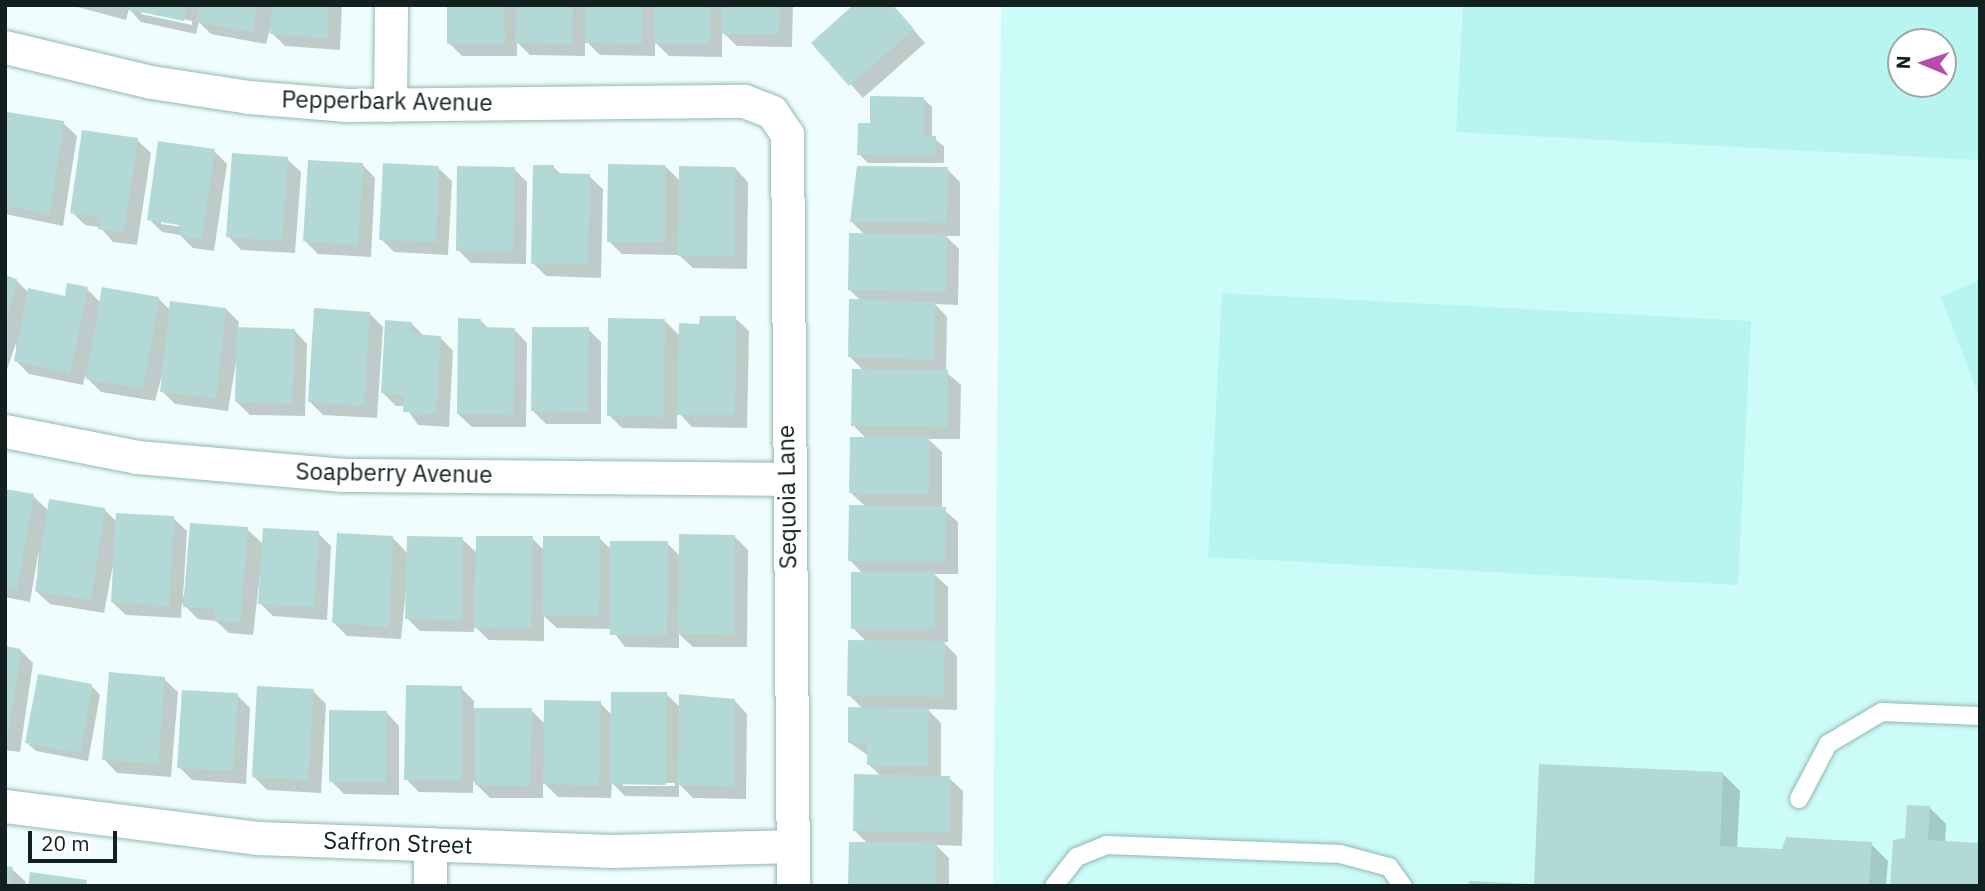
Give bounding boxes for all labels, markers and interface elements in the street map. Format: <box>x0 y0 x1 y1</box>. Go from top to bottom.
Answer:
north arrow <box>1887 28 1957 98</box>
text: N <box>1891 55 1915 70</box>
street label: Pepperbark Avenue <box>281 85 493 117</box>
street label: Sequoia Lane <box>771 425 803 569</box>
street label: Soapberry Avenue <box>295 457 493 489</box>
scale bar <box>32 818 121 862</box>
street label: Saffron Street <box>323 826 473 860</box>
text: 20 m <box>41 829 90 857</box>

